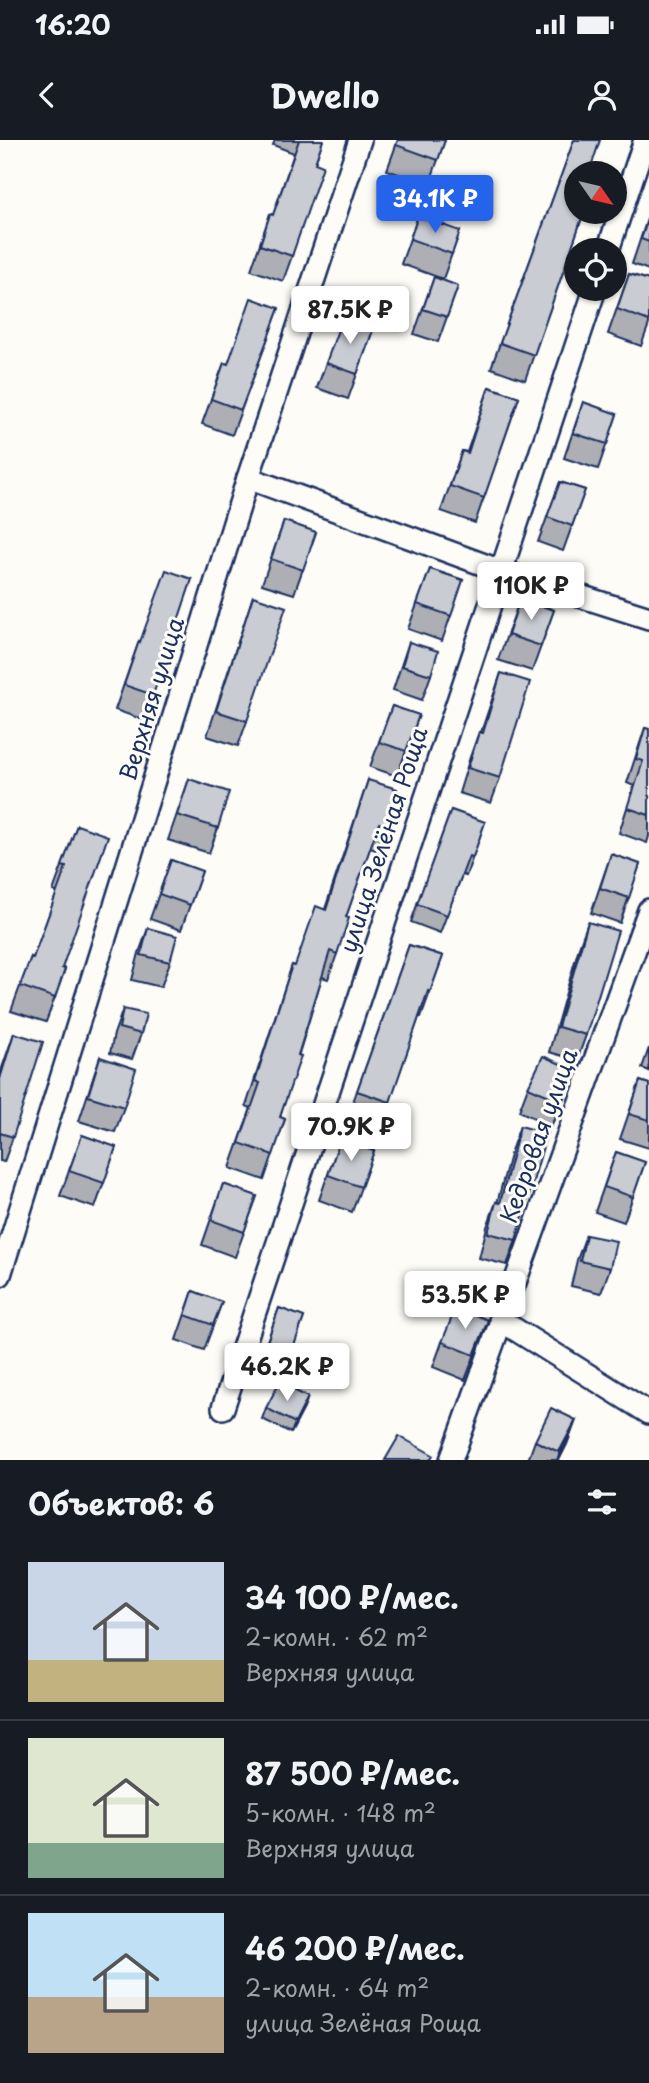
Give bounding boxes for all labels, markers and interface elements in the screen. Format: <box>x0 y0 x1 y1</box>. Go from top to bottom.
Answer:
text: 16:20 <box>35 5 111 44</box>
text: Dwello <box>270 71 379 119</box>
icon: back <box>28 76 66 114</box>
icon: person <box>583 76 621 114</box>
north arrow <box>564 161 626 224</box>
map controls <box>564 161 627 301</box>
pin: 34.1K ₽ <box>370 176 500 235</box>
text: 34.1K ₽ <box>392 180 478 215</box>
button: locate <box>564 238 627 301</box>
pin: 87.5K ₽ <box>285 286 415 346</box>
text: 87.5K ₽ <box>307 291 393 326</box>
pin: 110K ₽ <box>474 562 588 622</box>
text: 110K ₽ <box>493 567 569 602</box>
street label: Верхняя улица <box>109 612 192 785</box>
street label: улица Зелёная Роща <box>330 721 436 957</box>
street label: Кедровая улица <box>490 1043 586 1228</box>
pin: 70.9K ₽ <box>286 1104 416 1163</box>
text: 70.9K ₽ <box>307 1108 395 1143</box>
pin: 53.5K ₽ <box>400 1272 530 1331</box>
text: 53.5K ₽ <box>420 1276 510 1311</box>
pin: 46.2K ₽ <box>222 1344 352 1403</box>
text: 46.2K ₽ <box>240 1348 334 1383</box>
text: Объектов: 6 <box>28 1480 214 1525</box>
icon: filters <box>583 1483 621 1521</box>
text: 34 100 ₽/мес. <box>245 1574 459 1619</box>
icon: home <box>84 1590 168 1674</box>
text: 2-комн. · 62 m² <box>245 1619 428 1654</box>
text: Верхняя улица <box>245 1654 414 1689</box>
text: 87 500 ₽/мес. <box>245 1750 460 1795</box>
icon: home <box>84 1766 168 1850</box>
text: 5-комн. · 148 m² <box>245 1795 436 1830</box>
text: Верхняя улица <box>245 1830 414 1865</box>
text: 46 200 ₽/мес. <box>245 1925 465 1970</box>
icon: home <box>84 1941 168 2025</box>
text: 2-комн. · 64 m² <box>245 1970 429 2005</box>
text: улица Зелёная Роща <box>245 2005 481 2040</box>

